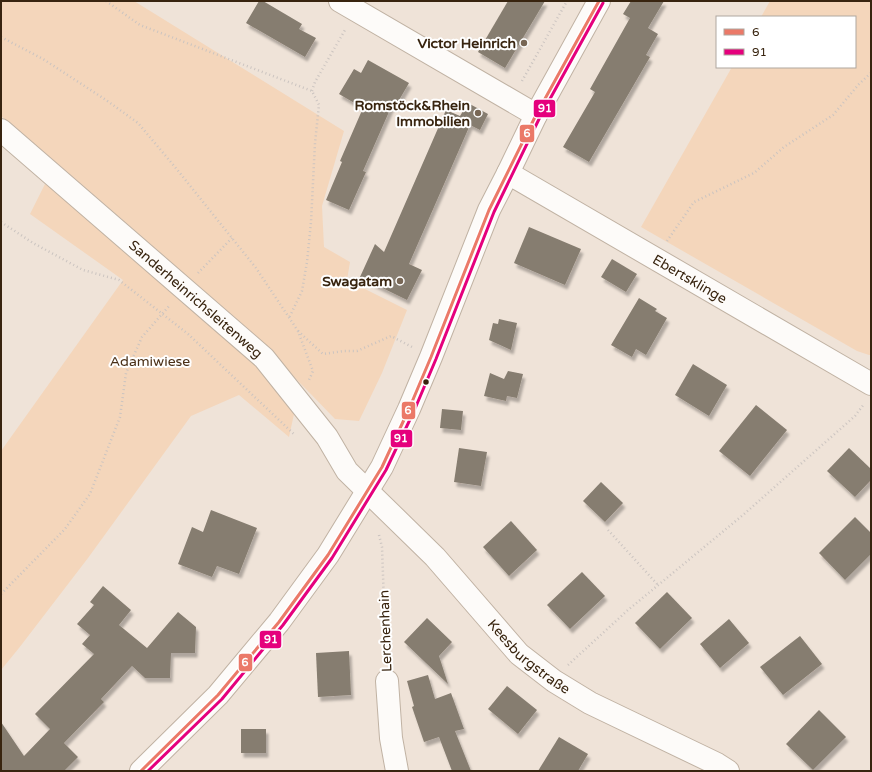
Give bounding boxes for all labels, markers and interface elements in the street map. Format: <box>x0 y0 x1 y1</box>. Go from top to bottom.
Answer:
legend <box>716 16 856 68</box>
text: 6 <box>752 25 760 39</box>
place label: Victor Heinrich <box>418 35 516 52</box>
marker: Victor Heinrich <box>519 38 529 48</box>
text: 91 <box>752 45 767 59</box>
place label: Romstöck&Rhein Immobilien <box>354 97 470 130</box>
line badge: 91 <box>533 99 556 118</box>
text: 91 <box>538 102 552 115</box>
marker: Romstöck&Rhein Immobilien <box>473 108 483 118</box>
line badge: 6 <box>519 124 535 143</box>
text: 6 <box>524 127 531 140</box>
street label: Sanderheinrichsleitenweg <box>125 237 266 362</box>
street label: Ebertsklinge <box>649 251 730 307</box>
place label: Swagatam <box>322 273 392 290</box>
marker: Swagatam <box>395 276 405 286</box>
park label: Adamiwiese <box>110 353 190 370</box>
unlabelled marker <box>421 377 431 387</box>
line badge: 6 <box>401 401 416 420</box>
text: 6 <box>405 404 412 417</box>
line badge: 91 <box>390 429 413 448</box>
text: 91 <box>394 432 408 445</box>
street label: Lerchenhain <box>376 590 395 672</box>
street label: Keesburgstraße <box>484 616 573 698</box>
line badge: 91 <box>259 630 282 649</box>
text: 91 <box>264 633 278 646</box>
line badge: 6 <box>238 653 253 672</box>
text: 6 <box>242 656 249 669</box>

